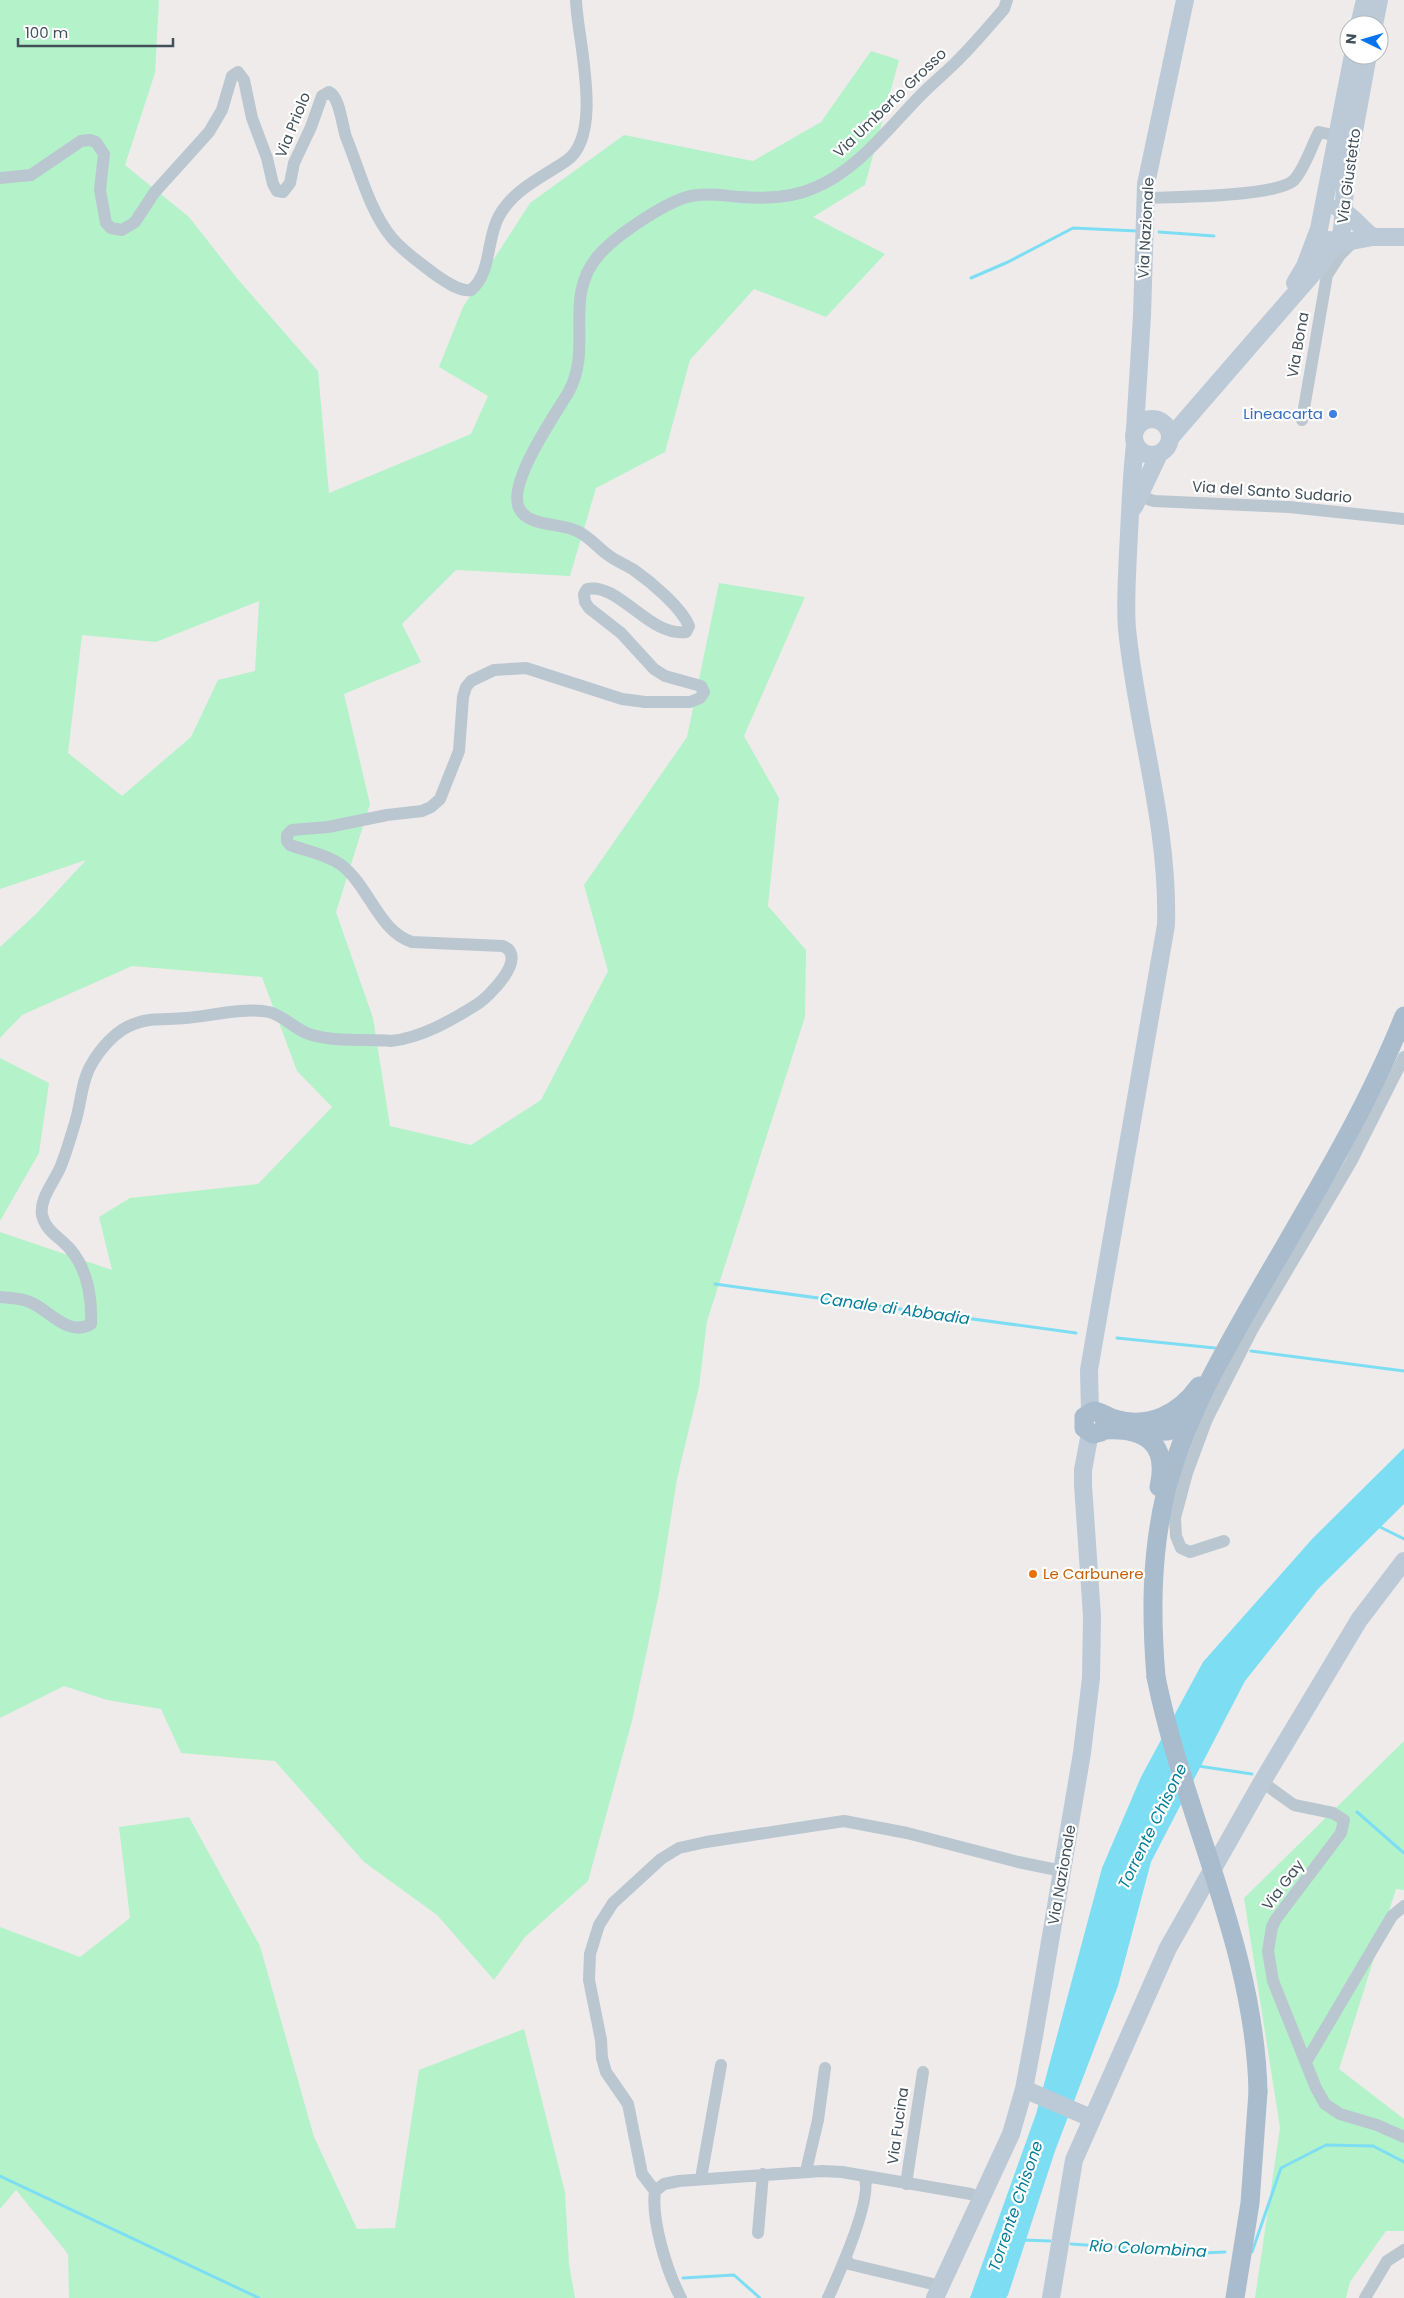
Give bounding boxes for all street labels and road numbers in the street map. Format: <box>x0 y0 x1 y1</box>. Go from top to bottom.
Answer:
street label: Via Umberto Grosso <box>828 43 951 162</box>
street label: Via Priolo <box>270 89 315 161</box>
street label: Via Giustetto <box>1331 127 1366 225</box>
street label: Via Nazionale <box>1132 177 1159 279</box>
street label: Via Bona <box>1281 310 1314 379</box>
street label: Via del Santo Sudario <box>1191 475 1353 508</box>
street label: Via Nazionale <box>1042 1823 1081 1927</box>
street label: Via Gay <box>1257 1855 1309 1914</box>
street label: Via Fucina <box>882 2086 913 2166</box>

